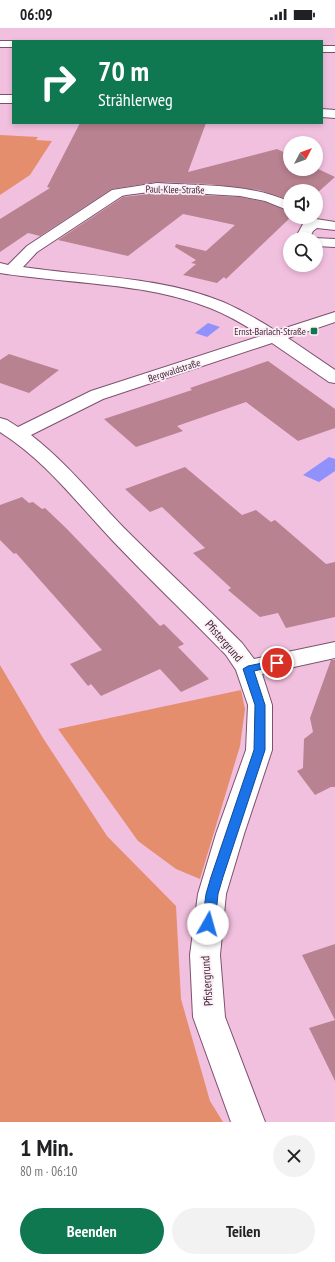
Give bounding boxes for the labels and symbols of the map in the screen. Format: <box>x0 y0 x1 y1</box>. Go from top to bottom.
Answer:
north arrow <box>283 136 323 176</box>
street label: Paul-Klee-Straße <box>145 182 205 197</box>
place label: Ernst-Barlach-Straße <box>234 325 306 338</box>
marker: Ernst-Barlach-Straße <box>309 326 319 336</box>
street label: Bergwaldstraße <box>146 356 202 385</box>
street label: Pfistergrund <box>202 617 247 665</box>
pin <box>260 646 294 680</box>
position arrow <box>187 903 229 945</box>
street label: Pfistergrund <box>197 955 216 1007</box>

